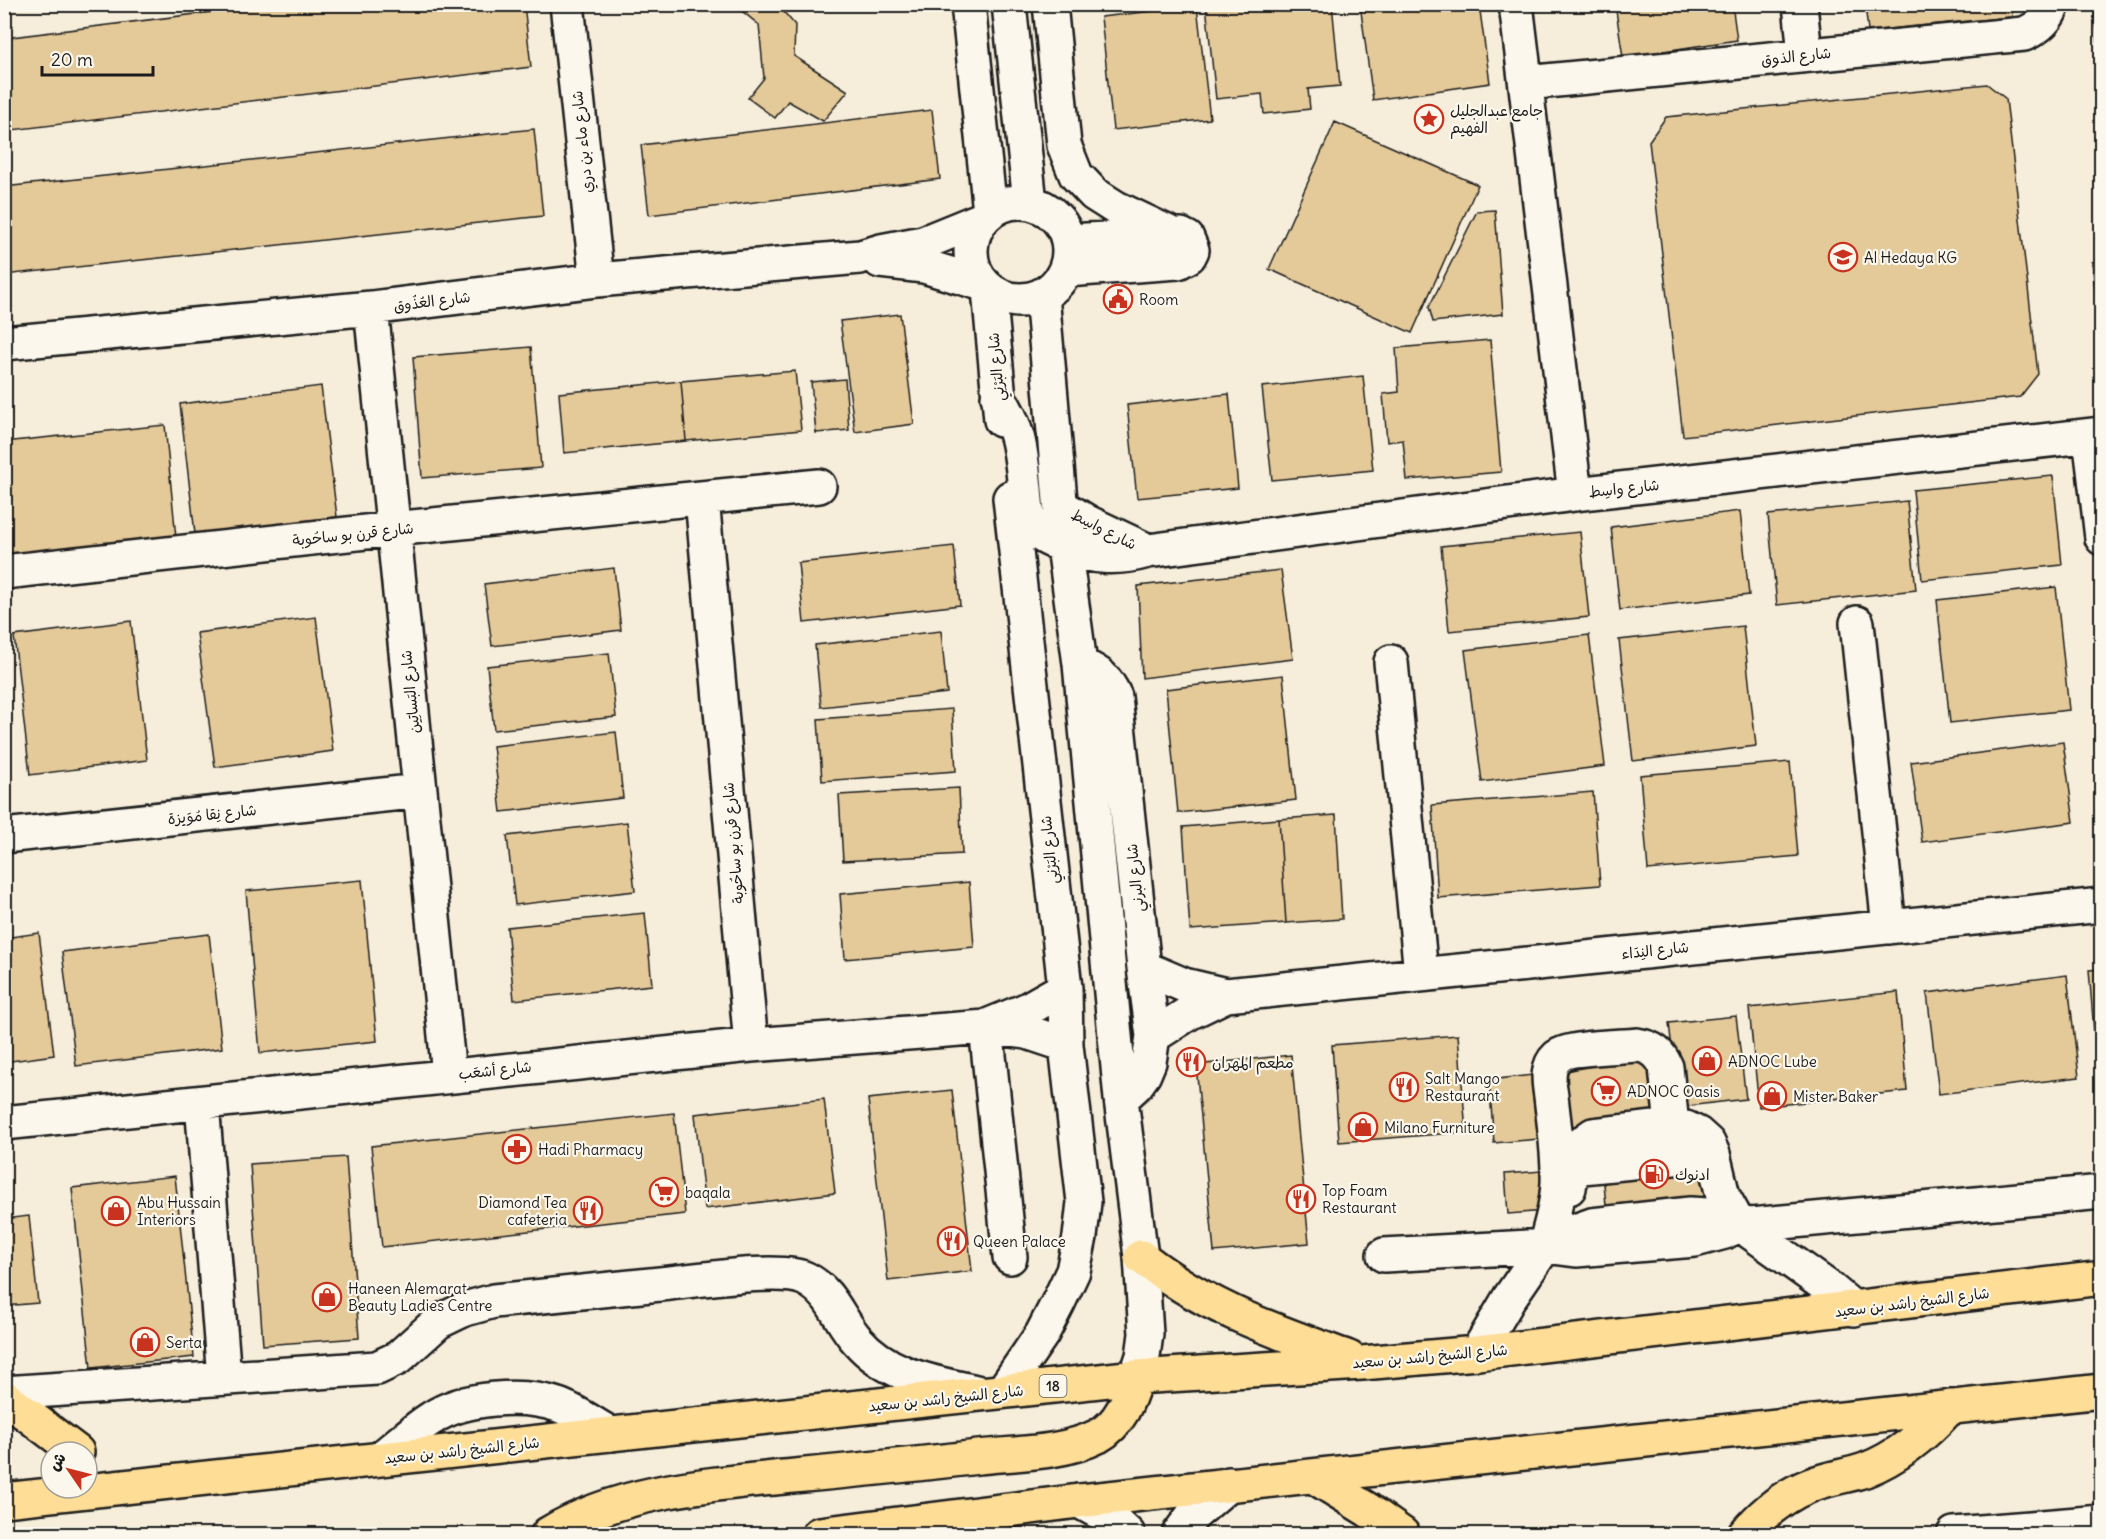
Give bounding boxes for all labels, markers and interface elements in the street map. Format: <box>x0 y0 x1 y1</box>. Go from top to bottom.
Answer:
scale bar <box>42 39 153 77</box>
street label: شارع الذوق <box>1760 43 1832 70</box>
text: 20 m <box>51 48 93 71</box>
street label: شارع ماء بن دري <box>567 90 599 194</box>
place label: جامع عبدالجليل الفهيم <box>1450 101 1543 139</box>
place icon: جامع عبدالجليل الفهيم <box>1413 103 1445 135</box>
school or university icon: Al Hedaya KG <box>1827 241 1859 273</box>
place label: Al Hedaya KG <box>1864 248 1957 267</box>
public building icon: Room <box>1102 283 1134 315</box>
street label: شارع العُذُوق <box>393 287 472 316</box>
place label: Room <box>1139 290 1178 309</box>
street label: شارع البَرْنِي <box>984 332 1012 402</box>
street label: شارع واسِط <box>1588 475 1660 502</box>
street label: شارع واسِط <box>1068 504 1140 554</box>
street label: شارع قرن بو ساحُوبة <box>291 518 415 551</box>
street label: شارع البَساتِين <box>396 649 425 735</box>
street label: شارع قرن بو ساحُوبة <box>718 781 749 905</box>
street label: شارع نِقا مُوَيزة <box>167 800 257 829</box>
street label: شارع البَرْنِي <box>1036 814 1066 885</box>
street label: شارع البرني <box>1122 842 1152 913</box>
street label: شارع النِدَاء <box>1620 937 1690 964</box>
shop icon: ADNOC Lube <box>1691 1045 1723 1077</box>
restaurant icon: مطعم المهران <box>1175 1046 1207 1078</box>
place label: ADNOC Lube <box>1728 1052 1817 1071</box>
place label: مطعم المهران <box>1212 1053 1294 1075</box>
street label: شارع أشعَب <box>457 1057 533 1084</box>
place label: Salt Mango Restaurant <box>1425 1069 1500 1105</box>
restaurant icon: Salt Mango Restaurant <box>1388 1071 1420 1103</box>
supermarket icon: ADNOC Oasis <box>1590 1075 1622 1107</box>
shop icon: Mister Baker <box>1756 1080 1788 1112</box>
place label: ADNOC Oasis <box>1627 1082 1720 1101</box>
place label: Mister Baker <box>1793 1087 1878 1106</box>
shop icon: Milano Furniture <box>1347 1111 1379 1143</box>
place label: Milano Furniture <box>1384 1118 1495 1137</box>
pharmacy icon: Hadi Pharmacy <box>501 1133 533 1165</box>
place label: Hadi Pharmacy <box>538 1140 643 1159</box>
fuel station icon: ادنوك <box>1638 1158 1670 1190</box>
place label: ادنوك <box>1675 1165 1710 1184</box>
supermarket icon: baqala <box>648 1176 680 1208</box>
place label: Top Foam Restaurant <box>1322 1181 1397 1217</box>
place label: baqala <box>685 1183 731 1202</box>
restaurant icon: Top Foam Restaurant <box>1285 1183 1317 1215</box>
place label: Abu Hussain Interiors <box>137 1193 221 1229</box>
place label: Diamond Tea cafeteria <box>478 1193 567 1229</box>
shop icon: Abu Hussain Interiors <box>100 1195 132 1227</box>
restaurant icon: Diamond Tea cafeteria <box>572 1195 604 1227</box>
restaurant icon: Queen Palace <box>936 1225 968 1257</box>
place label: Queen Palace <box>973 1232 1066 1251</box>
place label: Haneen Alemarat Beauty Ladies Centre <box>348 1279 492 1315</box>
shop icon: Haneen Alemarat Beauty Ladies Centre <box>311 1281 343 1313</box>
street label: شارع الشيخ راشد بن سعيد <box>1833 1283 1991 1322</box>
shop icon: Serta <box>129 1326 161 1358</box>
place label: Serta <box>166 1333 203 1352</box>
street label: شارع الشيخ راشد بن سعيد <box>1351 1340 1509 1373</box>
road number: 18 <box>1040 1375 1066 1397</box>
street label: شارع الشيخ راشد بن سعيد <box>867 1380 1025 1417</box>
street label: شارع الشيخ راشد بن سعيد <box>383 1432 541 1469</box>
north arrow <box>39 1440 99 1500</box>
text: ش <box>43 1448 70 1474</box>

